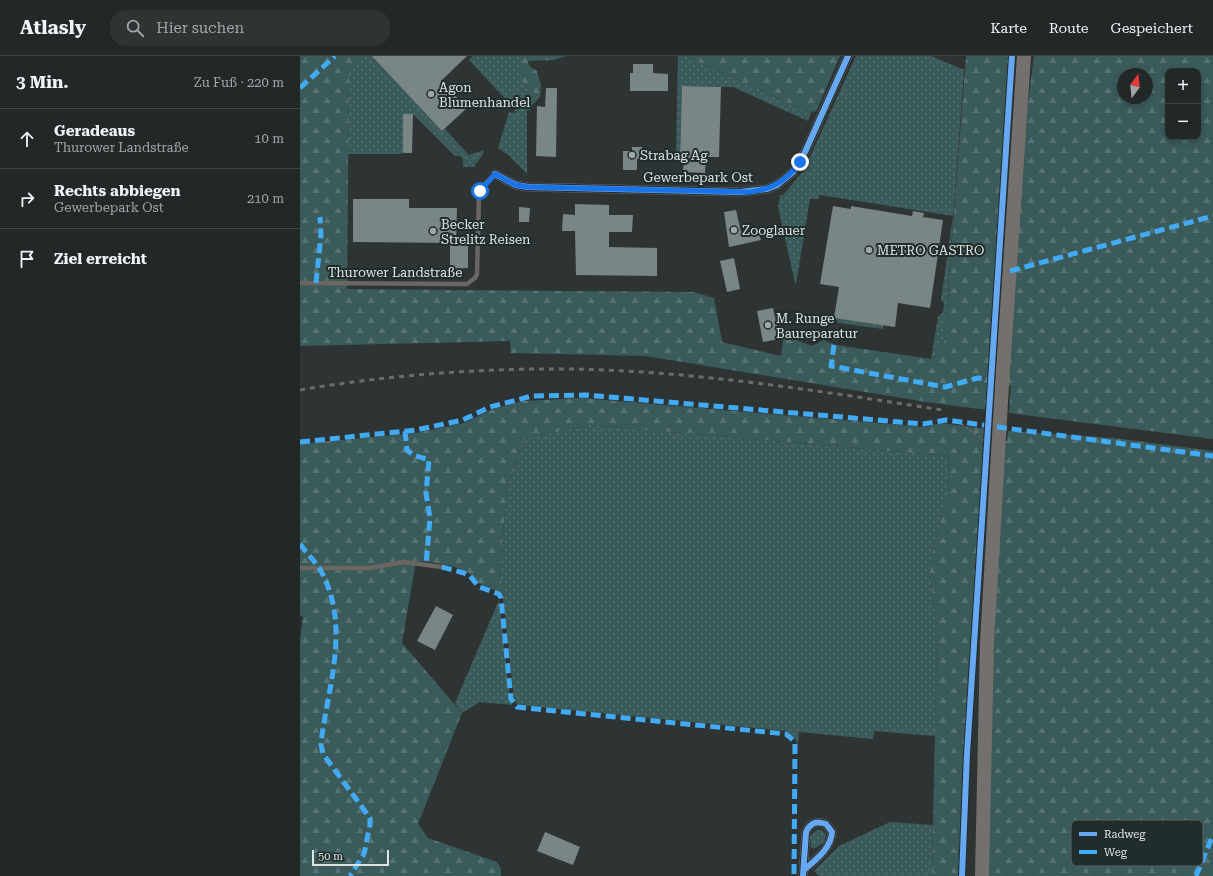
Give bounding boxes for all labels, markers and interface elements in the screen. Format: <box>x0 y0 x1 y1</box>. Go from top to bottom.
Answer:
search box <box>110 10 390 46</box>
text: Atlasly <box>20 16 86 39</box>
icon: search <box>124 17 146 39</box>
text: Hier suchen <box>156 19 244 37</box>
text: Karte <box>991 20 1027 36</box>
text: Route <box>1049 20 1089 36</box>
text: Gespeichert <box>1111 20 1193 36</box>
north arrow <box>1117 68 1153 104</box>
map controls <box>1165 68 1201 140</box>
button: + <box>1165 68 1201 104</box>
text: 3 Min. <box>16 72 69 92</box>
text: Zu Fuß · 220 m <box>194 75 284 90</box>
place label: Agon Blumenhandel <box>439 80 530 110</box>
marker: Agon Blumenhandel <box>426 89 436 99</box>
button: − <box>1165 104 1201 140</box>
text: Geradeaus <box>54 122 135 140</box>
icon: ahead <box>16 128 38 150</box>
text: 10 m <box>254 131 284 146</box>
text: Thurower Landstraße <box>54 140 189 155</box>
place label: Strabag Ag <box>640 148 708 163</box>
marker: Strabag Ag <box>627 150 637 160</box>
route end <box>791 153 809 171</box>
street label: Gewerbepark Ost <box>643 170 753 185</box>
text: Rechts abbiegen <box>54 182 181 200</box>
route start <box>471 182 489 200</box>
icon: right <box>16 188 38 210</box>
text: 210 m <box>247 191 284 206</box>
text: Gewerbepark Ost <box>54 200 164 215</box>
place label: Becker Strelitz Reisen <box>441 217 531 247</box>
place label: Zooglauer <box>742 223 806 238</box>
marker: Zooglauer <box>729 225 739 235</box>
marker: Becker Strelitz Reisen <box>428 226 438 236</box>
place label: METRO GASTRO <box>877 243 984 258</box>
marker: METRO GASTRO <box>864 245 874 255</box>
icon: arrive <box>16 248 38 270</box>
text: Ziel erreicht <box>54 250 147 268</box>
street label: Thurower Landstraße <box>328 265 462 280</box>
place label: M. Runge Baureparatur <box>776 311 859 341</box>
marker: M. Runge Baureparatur <box>763 320 773 330</box>
legend <box>1071 820 1203 866</box>
text: Radweg <box>1104 828 1146 841</box>
text: Weg <box>1104 846 1128 859</box>
scale bar <box>312 848 389 867</box>
text: 50 m <box>318 850 343 863</box>

